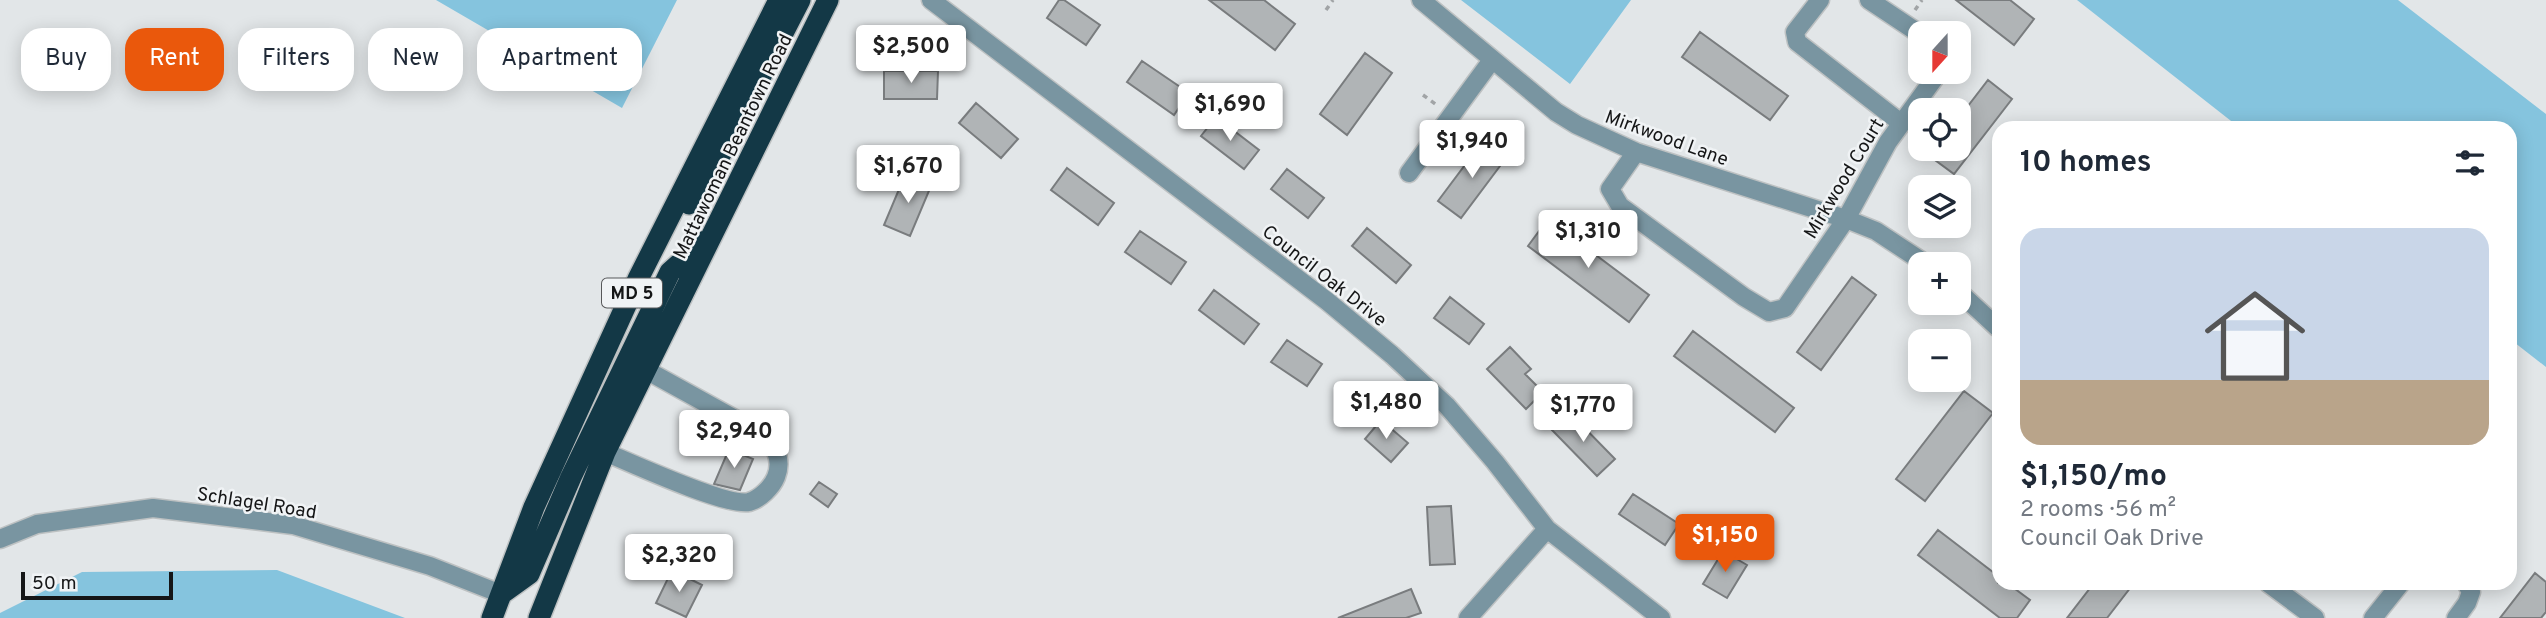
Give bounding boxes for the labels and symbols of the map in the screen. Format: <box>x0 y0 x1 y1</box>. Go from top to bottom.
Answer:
north arrow <box>1908 21 1970 84</box>
pin: $2,500 <box>854 25 968 85</box>
street label: Mattawoman Beantown Road <box>669 31 799 263</box>
pin: $1,690 <box>1173 83 1287 143</box>
street label: Mirkwood Lane <box>1601 105 1731 172</box>
street label: Mirkwood Court <box>1799 114 1890 244</box>
pin: $1,940 <box>1415 120 1529 180</box>
pin: $1,670 <box>851 146 965 205</box>
pin: $1,310 <box>1531 210 1645 270</box>
street label: Council Oak Drive <box>1257 220 1391 333</box>
road number: MD 5 <box>602 278 662 307</box>
pin: $1,480 <box>1329 382 1443 441</box>
pin: $1,770 <box>1526 384 1640 444</box>
pin: $2,940 <box>677 410 791 470</box>
street label: Schlagel Road <box>195 483 318 525</box>
pin: $1,150 <box>1668 514 1782 574</box>
pin: $2,320 <box>622 534 736 594</box>
scale bar <box>21 569 173 601</box>

